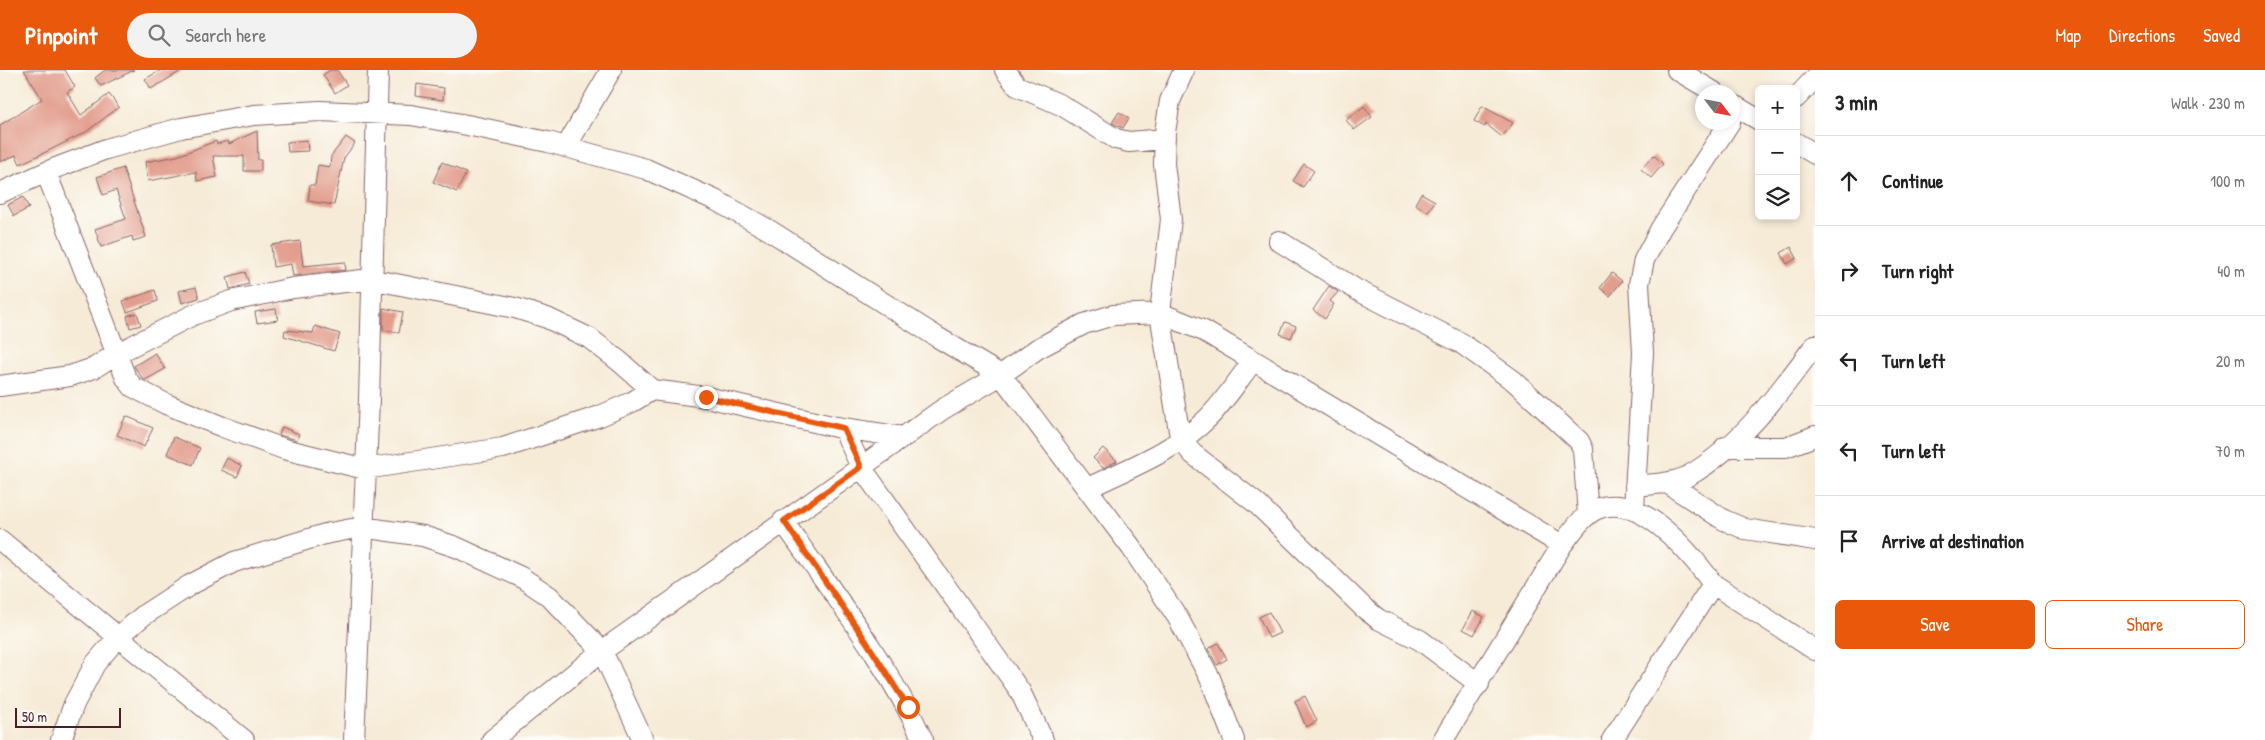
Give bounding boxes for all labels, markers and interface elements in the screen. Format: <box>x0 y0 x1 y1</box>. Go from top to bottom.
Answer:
search box <box>127 13 477 58</box>
text: Pinpoint <box>25 19 97 51</box>
icon: search <box>145 21 173 49</box>
text: Search here <box>185 22 266 48</box>
text: Map <box>2056 23 2081 48</box>
text: Directions <box>2109 23 2175 48</box>
text: Saved <box>2203 23 2240 48</box>
north arrow <box>1695 85 1740 130</box>
map controls <box>1755 85 1800 220</box>
button: + <box>1755 85 1800 130</box>
text: 3 min <box>1835 88 1878 117</box>
text: Walk · 230 m <box>2171 92 2245 114</box>
button: − <box>1755 130 1800 175</box>
icon: ahead <box>1835 167 1863 195</box>
text: Continue <box>1882 168 1943 194</box>
text: 100 m <box>2210 170 2245 192</box>
button: layers <box>1755 175 1800 220</box>
icon: right <box>1835 257 1863 285</box>
text: Turn right <box>1882 258 1953 284</box>
text: 40 m <box>2217 260 2245 282</box>
icon: left <box>1835 347 1863 375</box>
text: Turn left <box>1882 348 1945 374</box>
text: 20 m <box>2216 350 2245 372</box>
route end <box>695 386 718 409</box>
icon: left <box>1835 437 1863 465</box>
text: Turn left <box>1882 438 1945 464</box>
text: 70 m <box>2215 440 2245 462</box>
icon: arrive <box>1835 527 1863 555</box>
text: Arrive at destination <box>1882 528 2024 554</box>
button: Save <box>1835 600 2035 649</box>
button: Share <box>2045 600 2245 649</box>
route start <box>897 696 920 719</box>
scale bar <box>15 705 121 728</box>
text: 50 m <box>22 707 47 726</box>

